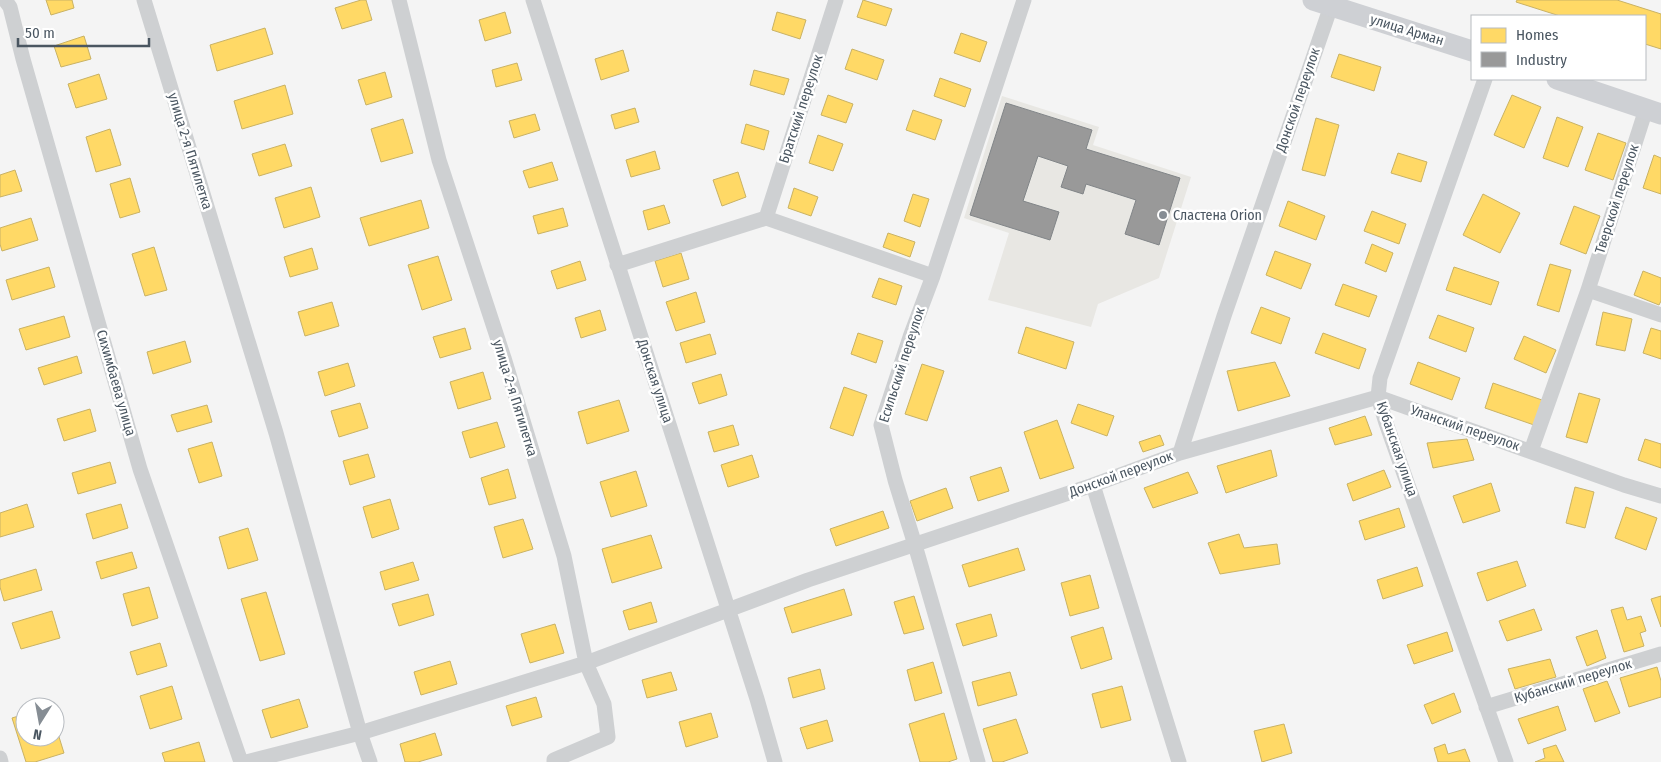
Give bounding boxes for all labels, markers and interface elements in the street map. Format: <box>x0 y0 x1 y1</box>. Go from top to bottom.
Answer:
street label: улица Арман <box>1368 11 1446 49</box>
scale bar <box>18 15 149 47</box>
legend <box>1471 15 1646 80</box>
text: 50 m <box>25 24 55 42</box>
text: Homes <box>1516 26 1558 44</box>
street label: Донской переулок <box>1272 45 1324 155</box>
text: Industry <box>1516 51 1567 69</box>
street label: Братский переулок <box>775 52 827 166</box>
street label: улица 2-я Пятилетка <box>164 91 216 211</box>
street label: Тверской переулок <box>1591 142 1643 256</box>
place label: Сластена Orion <box>1173 207 1262 224</box>
marker: Сластена Orion <box>1157 209 1169 221</box>
street label: Есильский переулок <box>875 305 929 425</box>
street label: Сихимбаева улица <box>93 328 139 438</box>
street label: Донская улица <box>633 336 677 425</box>
street label: улица 2-я Пятилетка <box>489 338 541 458</box>
street label: Кубанская улица <box>1373 399 1421 499</box>
street label: Уланский переулок <box>1407 401 1522 455</box>
street label: Донской переулок <box>1066 447 1176 501</box>
street label: Кубанский переулок <box>1512 655 1634 707</box>
north arrow <box>15 697 65 747</box>
text: N <box>32 725 43 743</box>

